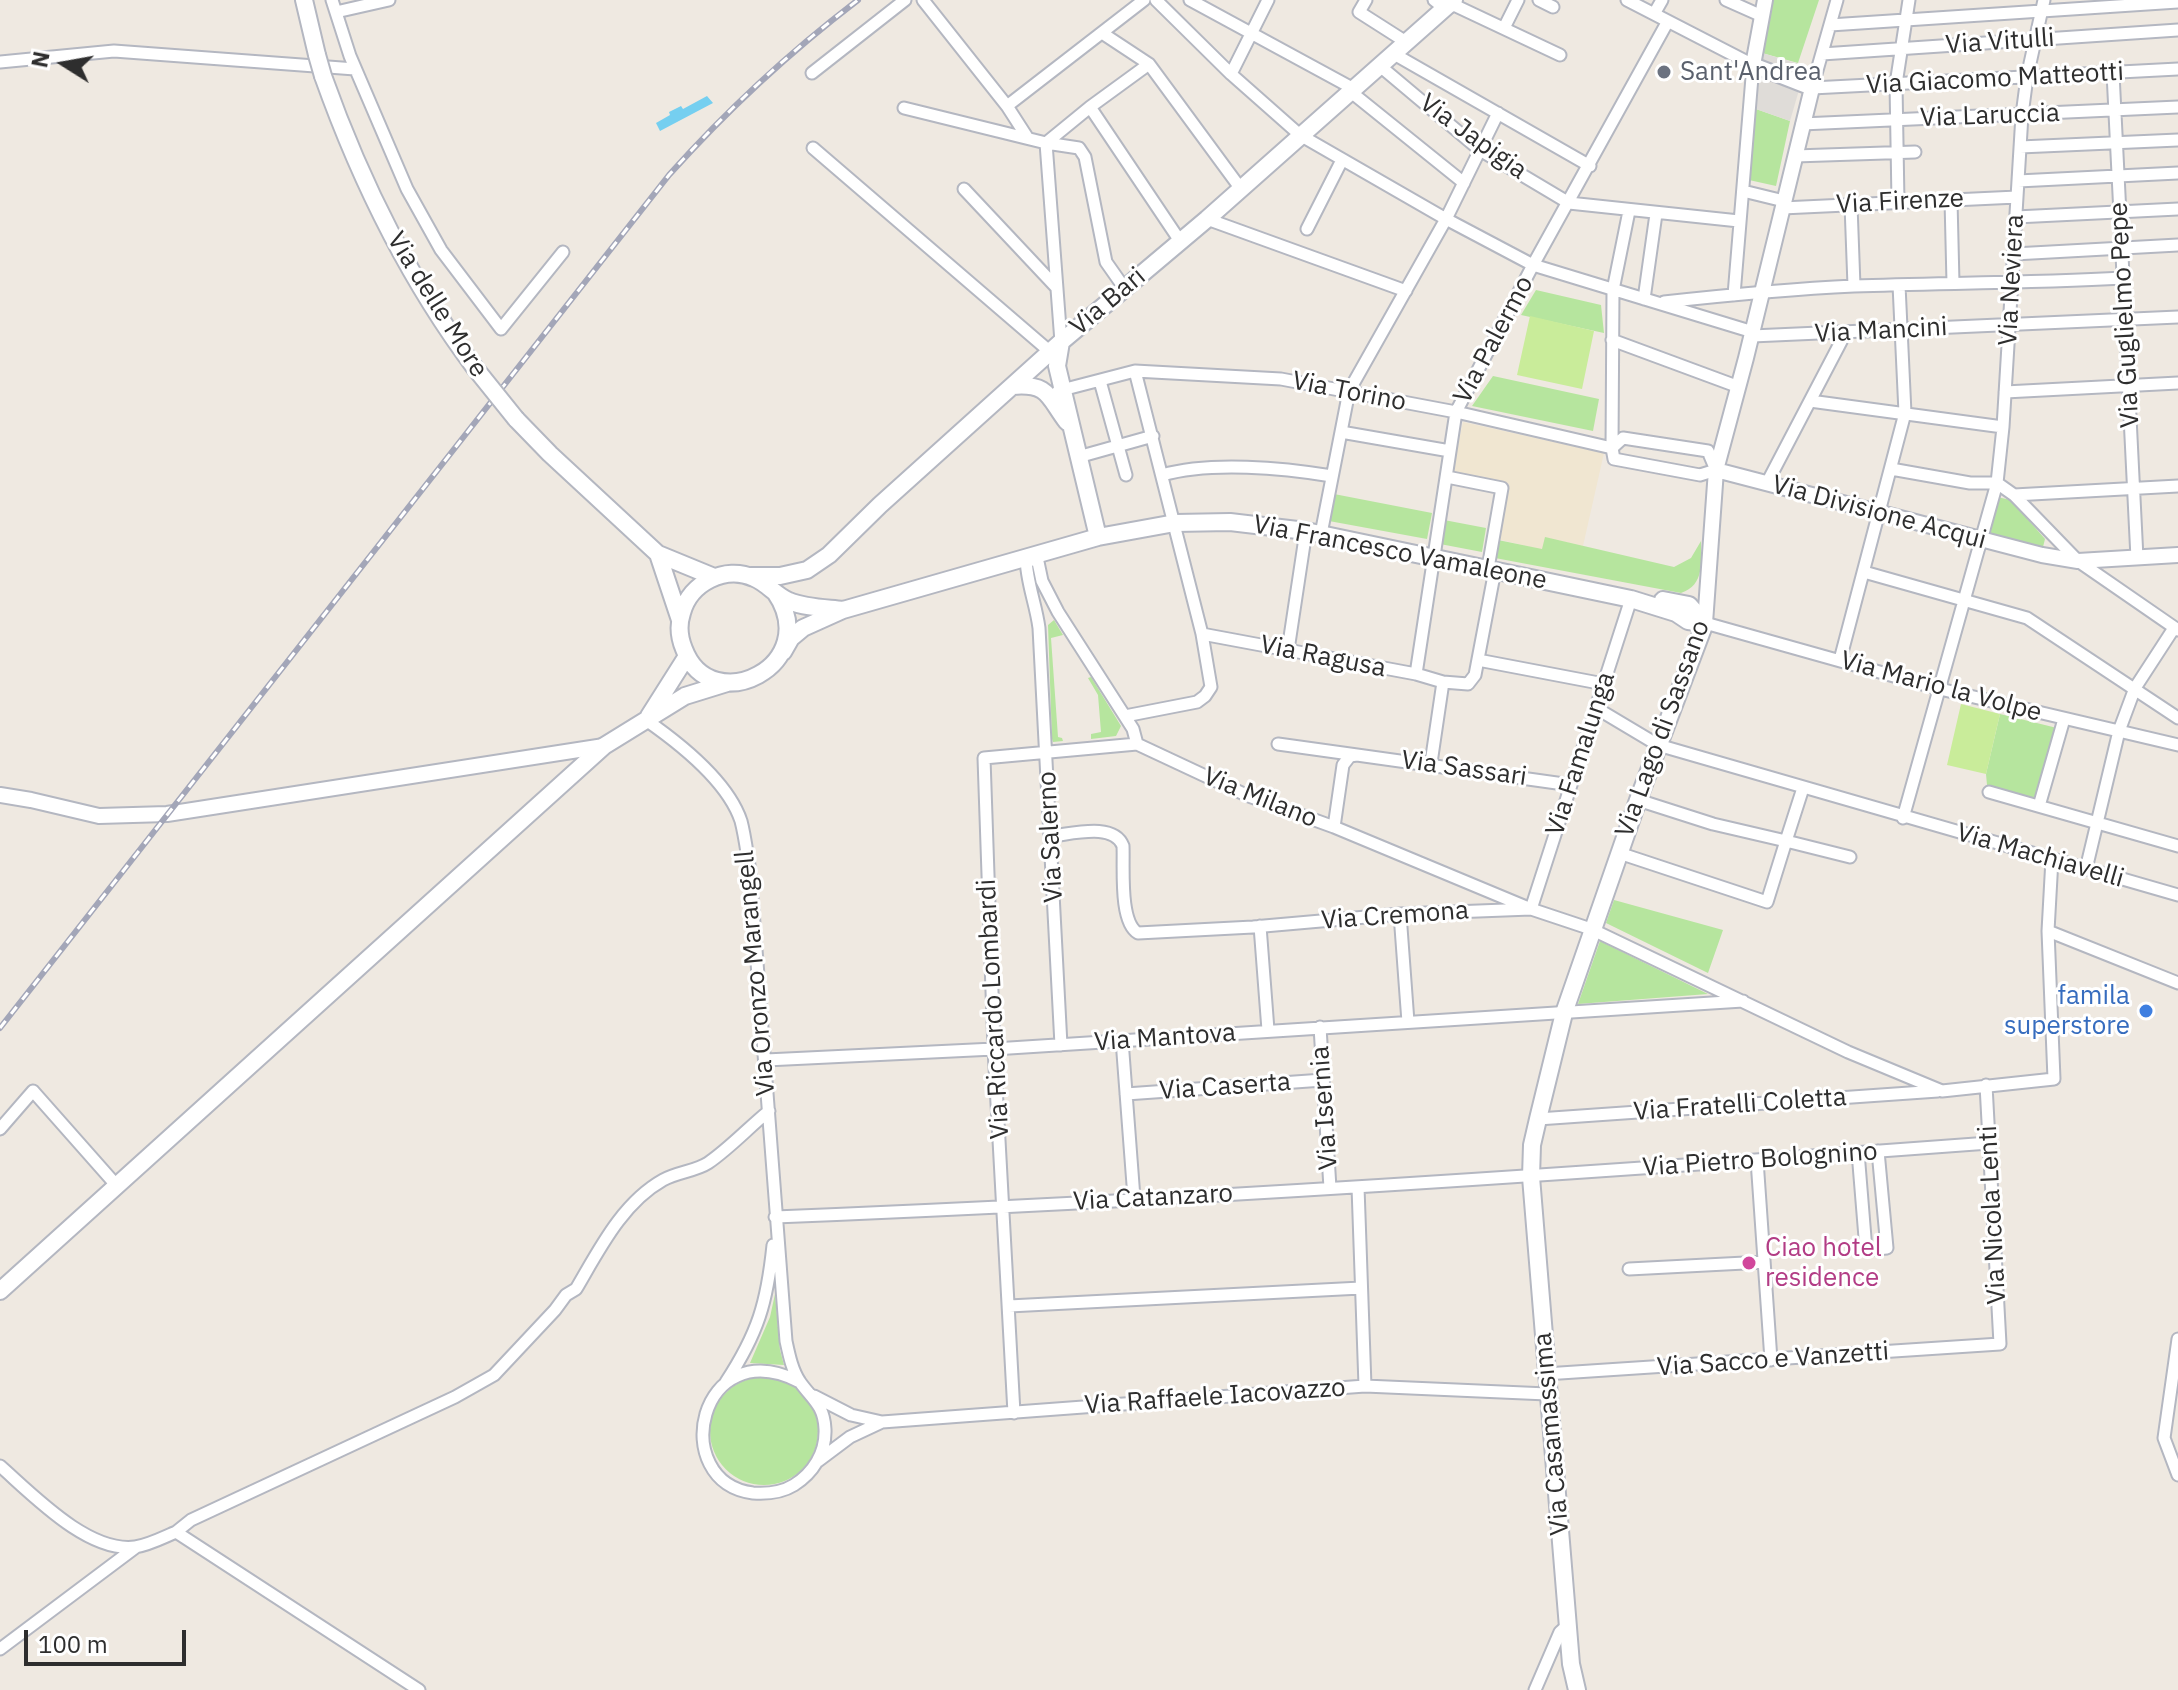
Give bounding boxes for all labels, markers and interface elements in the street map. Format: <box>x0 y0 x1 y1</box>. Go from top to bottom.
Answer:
street label: Via Vitulli <box>1944 23 2056 61</box>
north arrow <box>24 24 104 104</box>
text: N <box>24 49 56 70</box>
place label: Sant'Andrea <box>1680 56 1822 88</box>
street label: Via Giacomo Matteotti <box>1865 57 2125 101</box>
marker: Sant'Andrea <box>1655 63 1673 81</box>
street label: Via Japigia <box>1413 88 1533 186</box>
street label: Via Laruccia <box>1920 98 2060 134</box>
street label: Via Firenze <box>1835 183 1965 221</box>
street label: Via Guglielmo Pepe <box>2104 201 2146 429</box>
street label: Via Neviera <box>1993 213 2031 347</box>
street label: Via delle More <box>380 227 494 383</box>
street label: Via Bari <box>1064 261 1152 343</box>
street label: Via Palermo <box>1447 271 1541 409</box>
street label: Via Mancini <box>1814 312 1948 350</box>
street label: Via Torino <box>1289 366 1409 418</box>
street label: Via Divisione Acqui <box>1769 469 1989 557</box>
street label: Via Francesco Vamaleone <box>1251 509 1549 597</box>
street label: Via Lago di Sassano <box>1609 616 1717 842</box>
street label: Via Ragusa <box>1257 630 1389 684</box>
street label: Via Mario la Volpe <box>1837 645 2045 729</box>
street label: Via Famalunga <box>1540 668 1622 840</box>
street label: Via Sassari <box>1399 745 1529 793</box>
street label: Via Milano <box>1198 761 1322 835</box>
street label: Via Salerno <box>1032 770 1070 904</box>
street label: Via Machiavelli <box>1953 817 2127 895</box>
street label: Via Oronzo Marangell <box>730 849 782 1097</box>
street label: Via Riccardo Lombardi <box>972 878 1016 1140</box>
street label: Via Cremona <box>1320 895 1470 937</box>
place label: famila superstore <box>2004 980 2130 1042</box>
marker: famila superstore <box>2137 1002 2155 1020</box>
street label: Via Mantova <box>1093 1017 1237 1059</box>
street label: Via Isernia <box>1305 1045 1345 1171</box>
street label: Via Caserta <box>1158 1067 1292 1107</box>
street label: Via Fratelli Coletta <box>1632 1082 1848 1128</box>
street label: Via Nicola Lenti <box>1973 1125 2013 1305</box>
street label: Via Pietro Bolognino <box>1641 1136 1879 1184</box>
street label: Via Catanzaro <box>1072 1178 1234 1218</box>
place label: Ciao hotel residence <box>1765 1232 1882 1294</box>
marker: Ciao hotel residence <box>1740 1254 1758 1272</box>
street label: Via Casamassima <box>1528 1331 1576 1537</box>
street label: Via Sacco e Vanzetti <box>1656 1336 1890 1384</box>
street label: Via Raffaele Iacovazzo <box>1083 1372 1347 1422</box>
scale bar <box>28 1614 190 1664</box>
text: 100 m <box>38 1628 108 1660</box>

